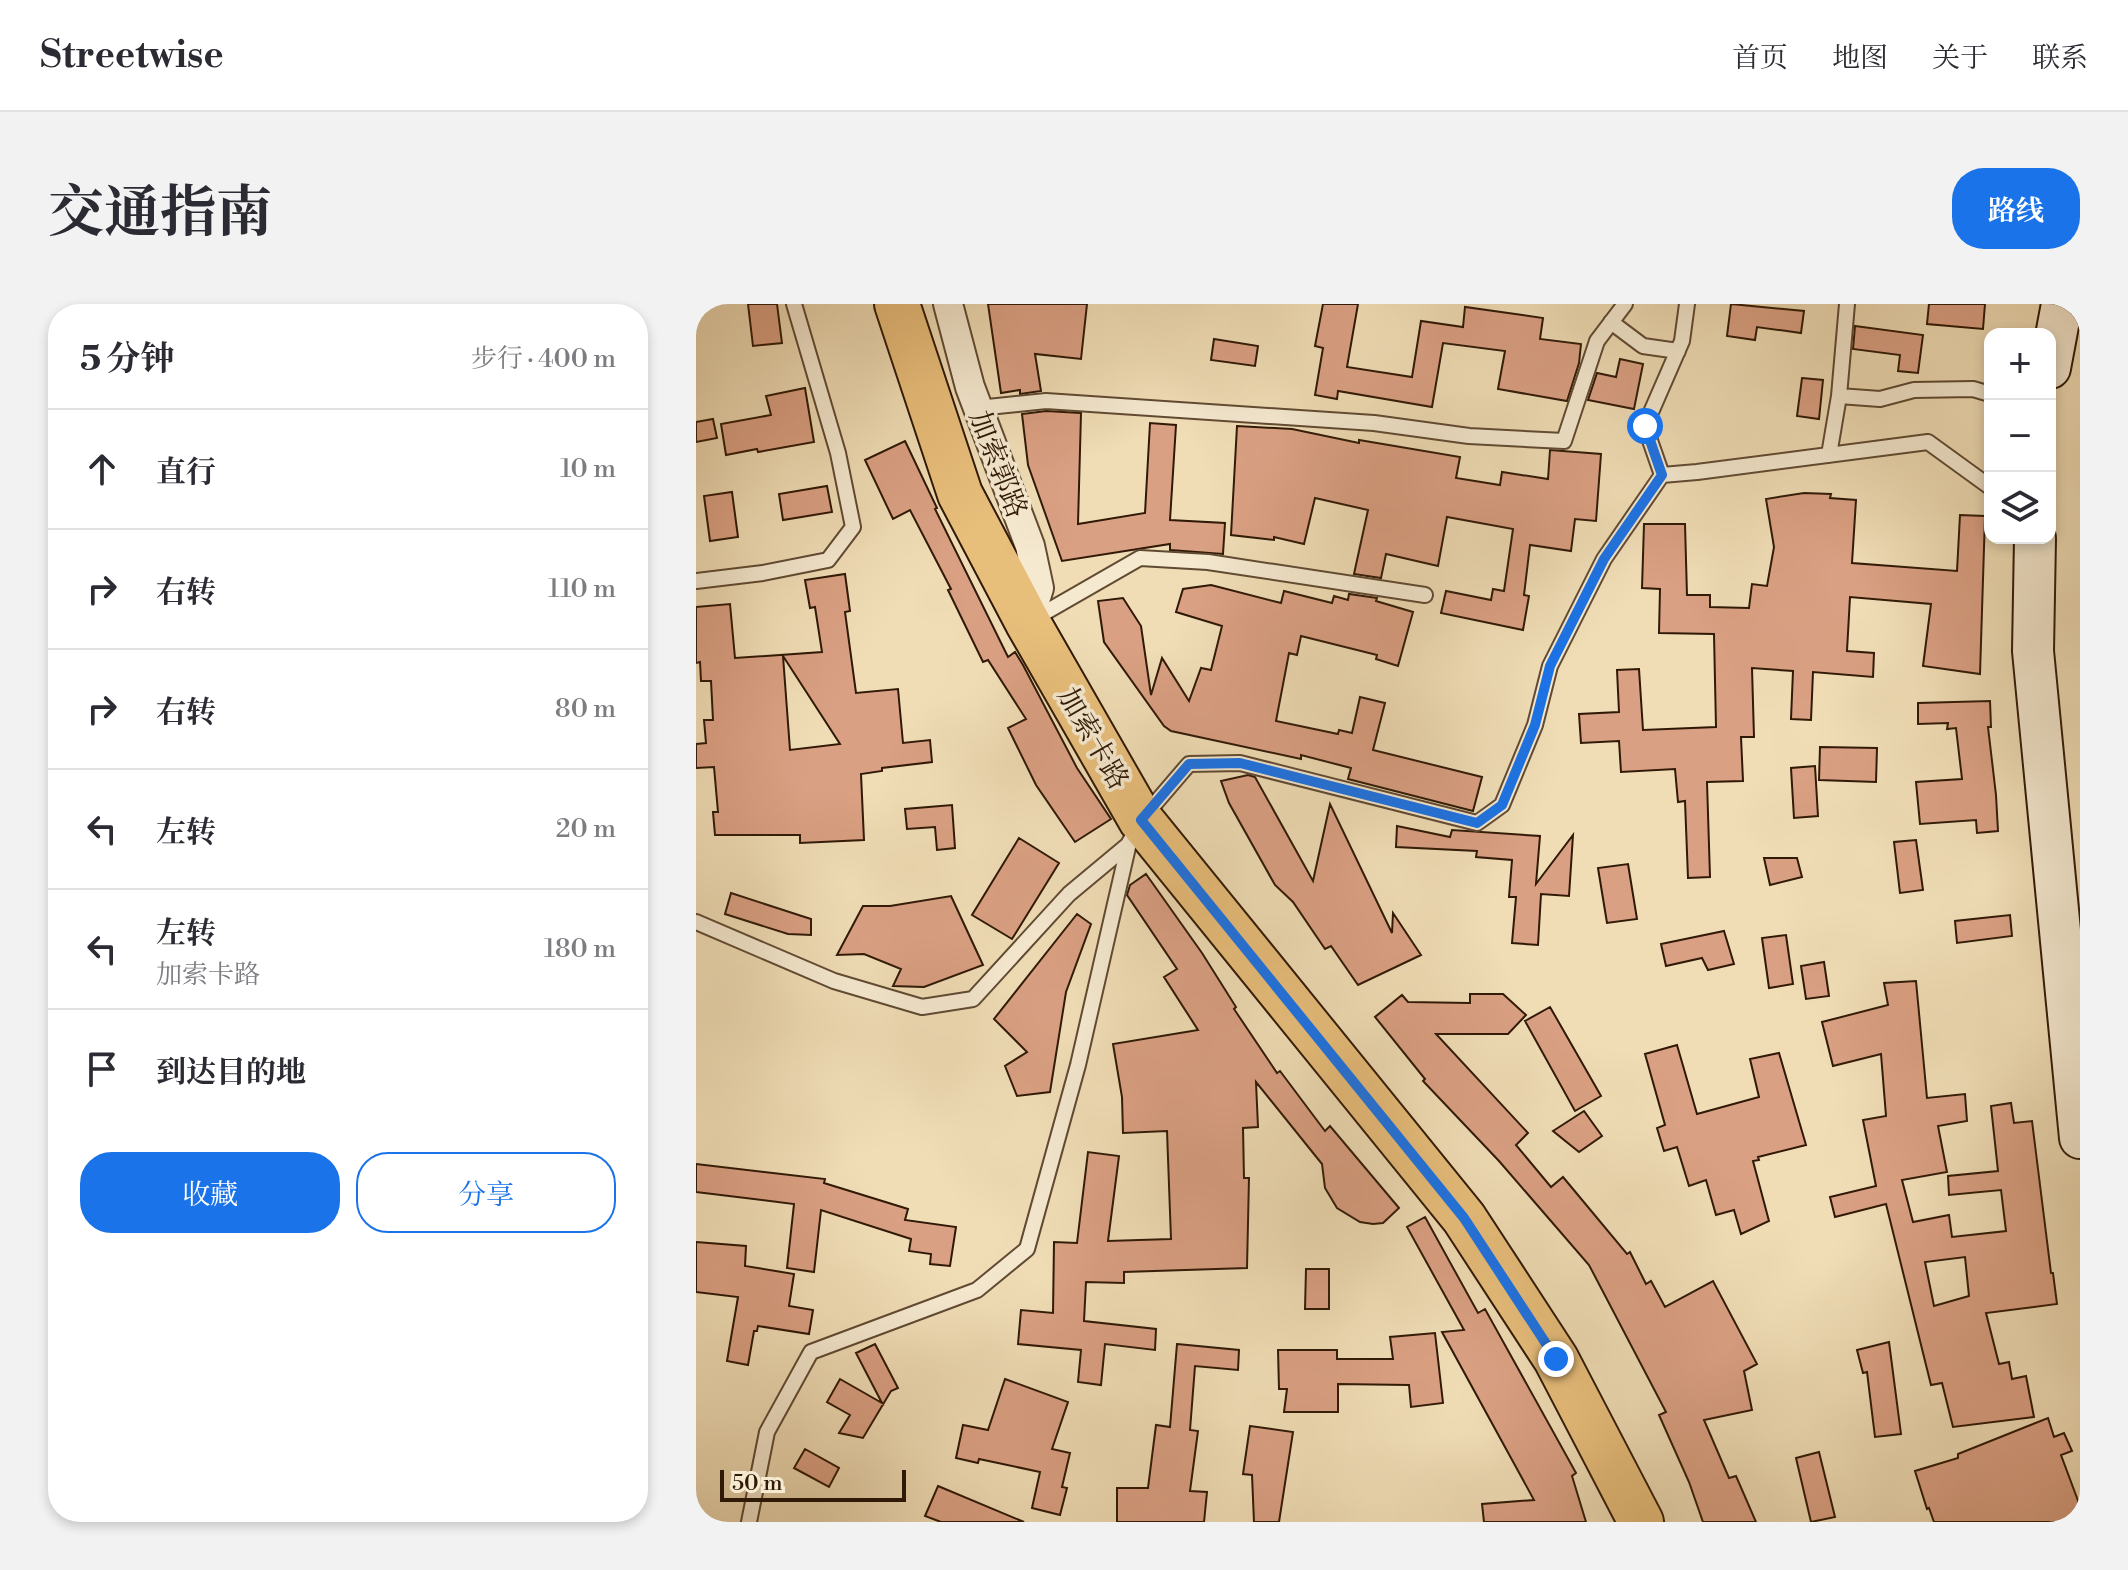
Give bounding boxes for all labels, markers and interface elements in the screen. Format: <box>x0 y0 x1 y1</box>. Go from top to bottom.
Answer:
text: Streetwise <box>40 32 224 79</box>
text: 首页 <box>1732 41 1788 76</box>
text: 地图 <box>1832 41 1888 76</box>
text: 关于 <box>1932 41 1988 76</box>
text: 联系 <box>2032 41 2088 76</box>
button: 路线 <box>1952 168 2080 249</box>
text: 交通指南 <box>48 179 272 249</box>
map controls <box>1984 328 2056 544</box>
button: + <box>1984 328 2056 400</box>
text: 5 分钟 <box>80 339 175 381</box>
text: 步行 · 400 m <box>471 343 616 375</box>
button: − <box>1984 400 2056 472</box>
street label: 加索郭路 <box>961 406 1034 523</box>
route start <box>1627 408 1663 444</box>
icon: ahead <box>80 447 124 491</box>
text: 10 m <box>560 453 616 485</box>
text: 直行 <box>156 454 216 492</box>
button: layers <box>1984 472 2056 544</box>
icon: right <box>80 567 124 611</box>
text: 110 m <box>548 573 616 605</box>
text: 右转 <box>156 574 216 612</box>
street label: 加索卡路 <box>1050 681 1136 796</box>
icon: right <box>80 687 124 731</box>
text: 80 m <box>555 693 616 725</box>
text: 右转 <box>156 694 216 732</box>
icon: left <box>80 807 124 851</box>
text: 20 m <box>556 813 616 845</box>
text: 左转 <box>156 814 216 852</box>
text: 左转 <box>156 915 216 953</box>
icon: left <box>80 927 124 971</box>
text: 180 m <box>544 933 616 965</box>
text: 加索卡路 <box>156 959 260 991</box>
icon: arrive <box>80 1047 124 1091</box>
text: 到达目的地 <box>156 1054 306 1092</box>
button: 收藏 <box>80 1152 340 1233</box>
button: 分享 <box>356 1152 616 1233</box>
route end <box>1538 1341 1574 1377</box>
scale bar <box>720 1466 906 1502</box>
text: 50 m <box>732 1470 783 1497</box>

